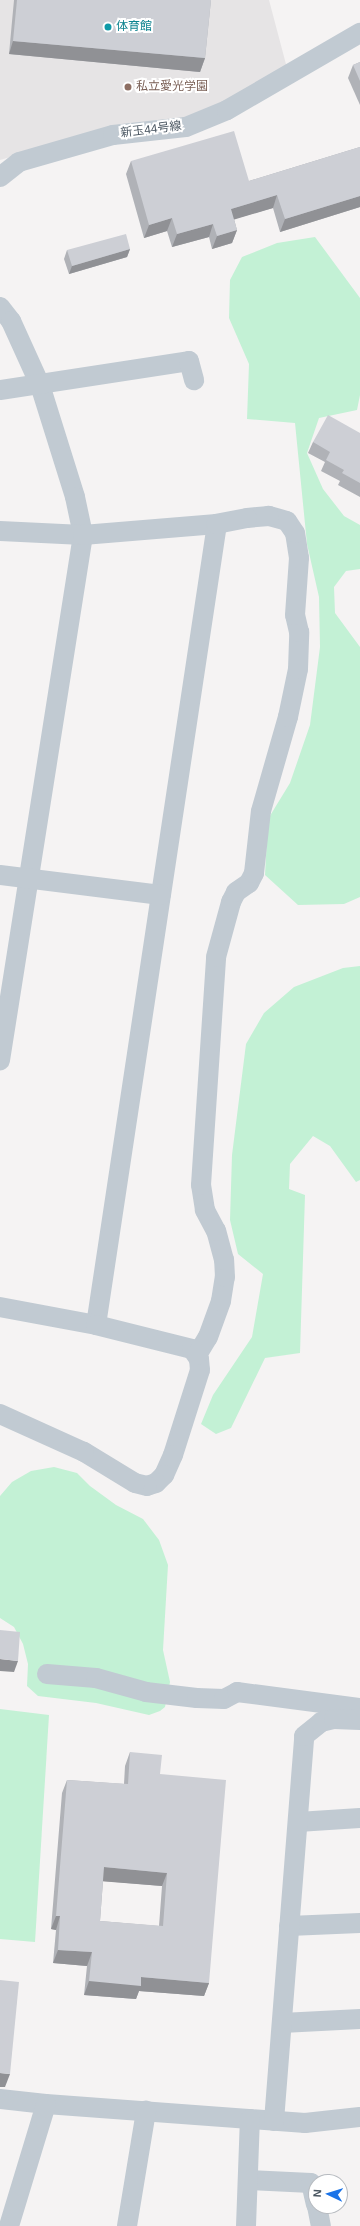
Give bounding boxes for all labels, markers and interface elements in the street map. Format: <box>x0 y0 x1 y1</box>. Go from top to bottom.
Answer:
place label: 体育館 <box>116 20 152 34</box>
marker: 体育館 <box>103 22 113 32</box>
place label: 私立愛光学園 <box>136 80 208 94</box>
marker: 私立愛光学園 <box>123 82 133 92</box>
street label: 新玉44号線 <box>120 119 182 141</box>
north arrow <box>308 2174 348 2214</box>
text: N <box>311 2189 323 2198</box>

